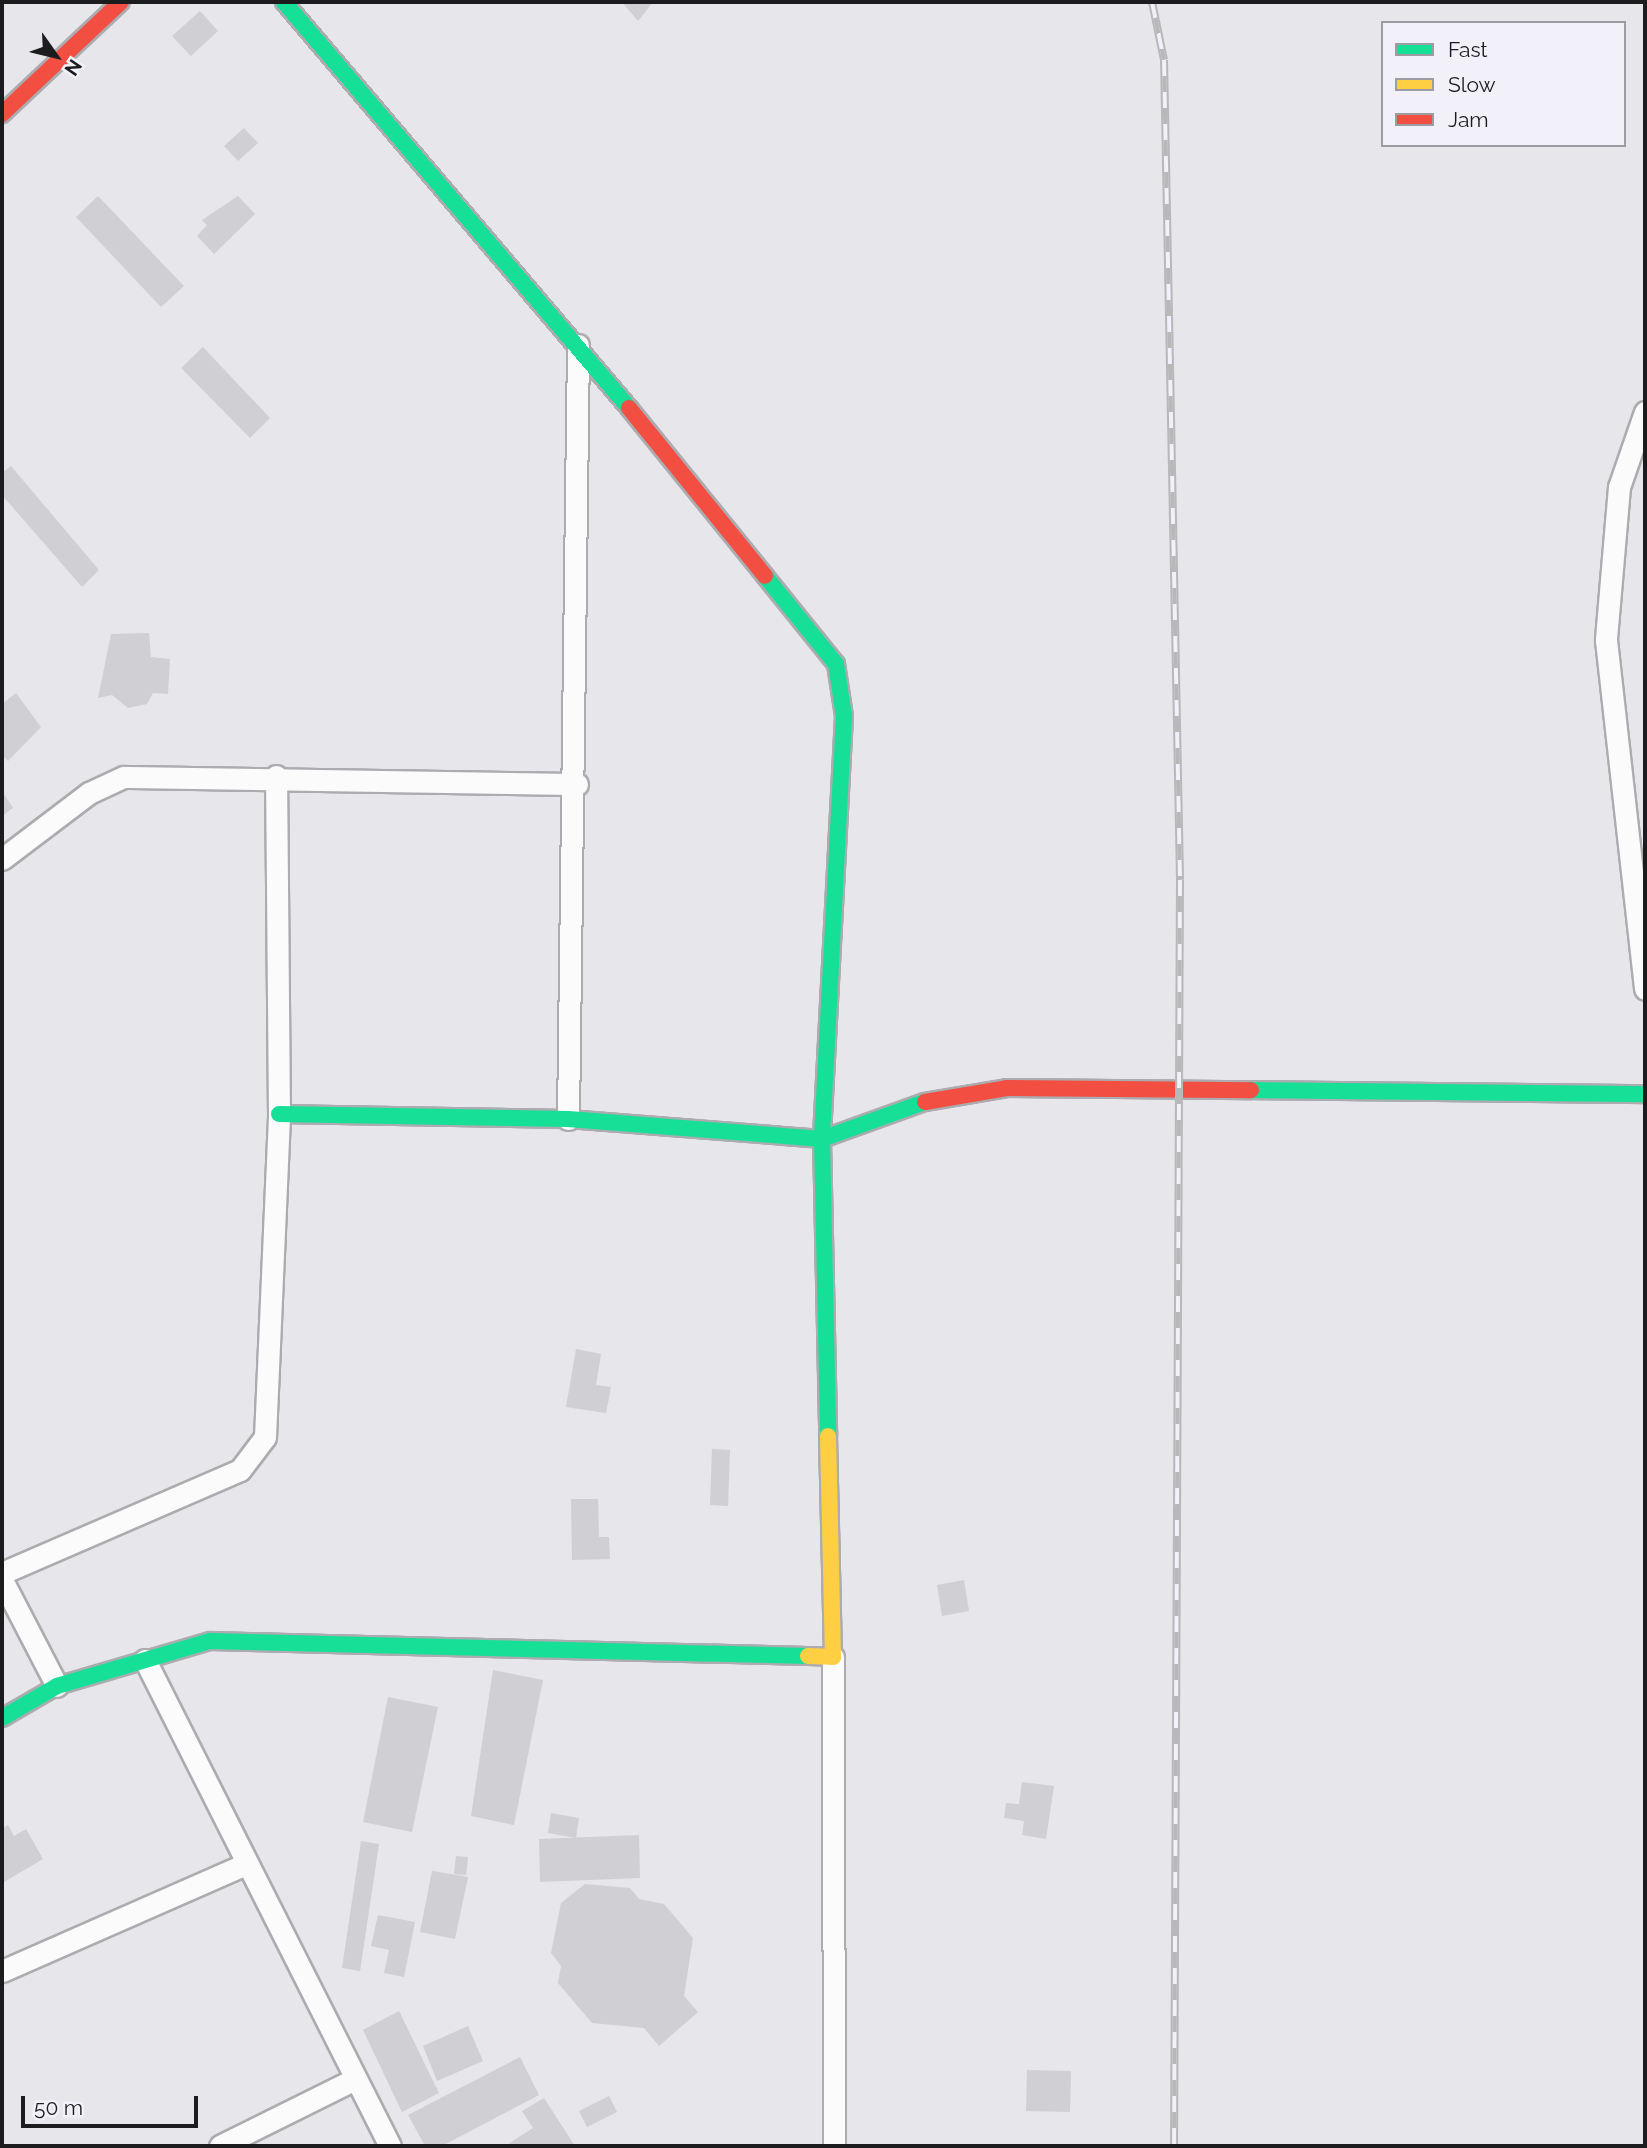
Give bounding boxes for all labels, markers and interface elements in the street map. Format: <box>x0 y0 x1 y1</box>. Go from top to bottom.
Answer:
north arrow <box>21 21 91 91</box>
legend <box>1381 21 1626 147</box>
text: Fast <box>1448 37 1488 62</box>
text: N <box>60 56 87 80</box>
text: Slow <box>1448 72 1496 97</box>
text: Jam <box>1448 107 1489 132</box>
scale bar <box>24 2082 201 2126</box>
text: 50 m <box>34 2095 83 2120</box>

